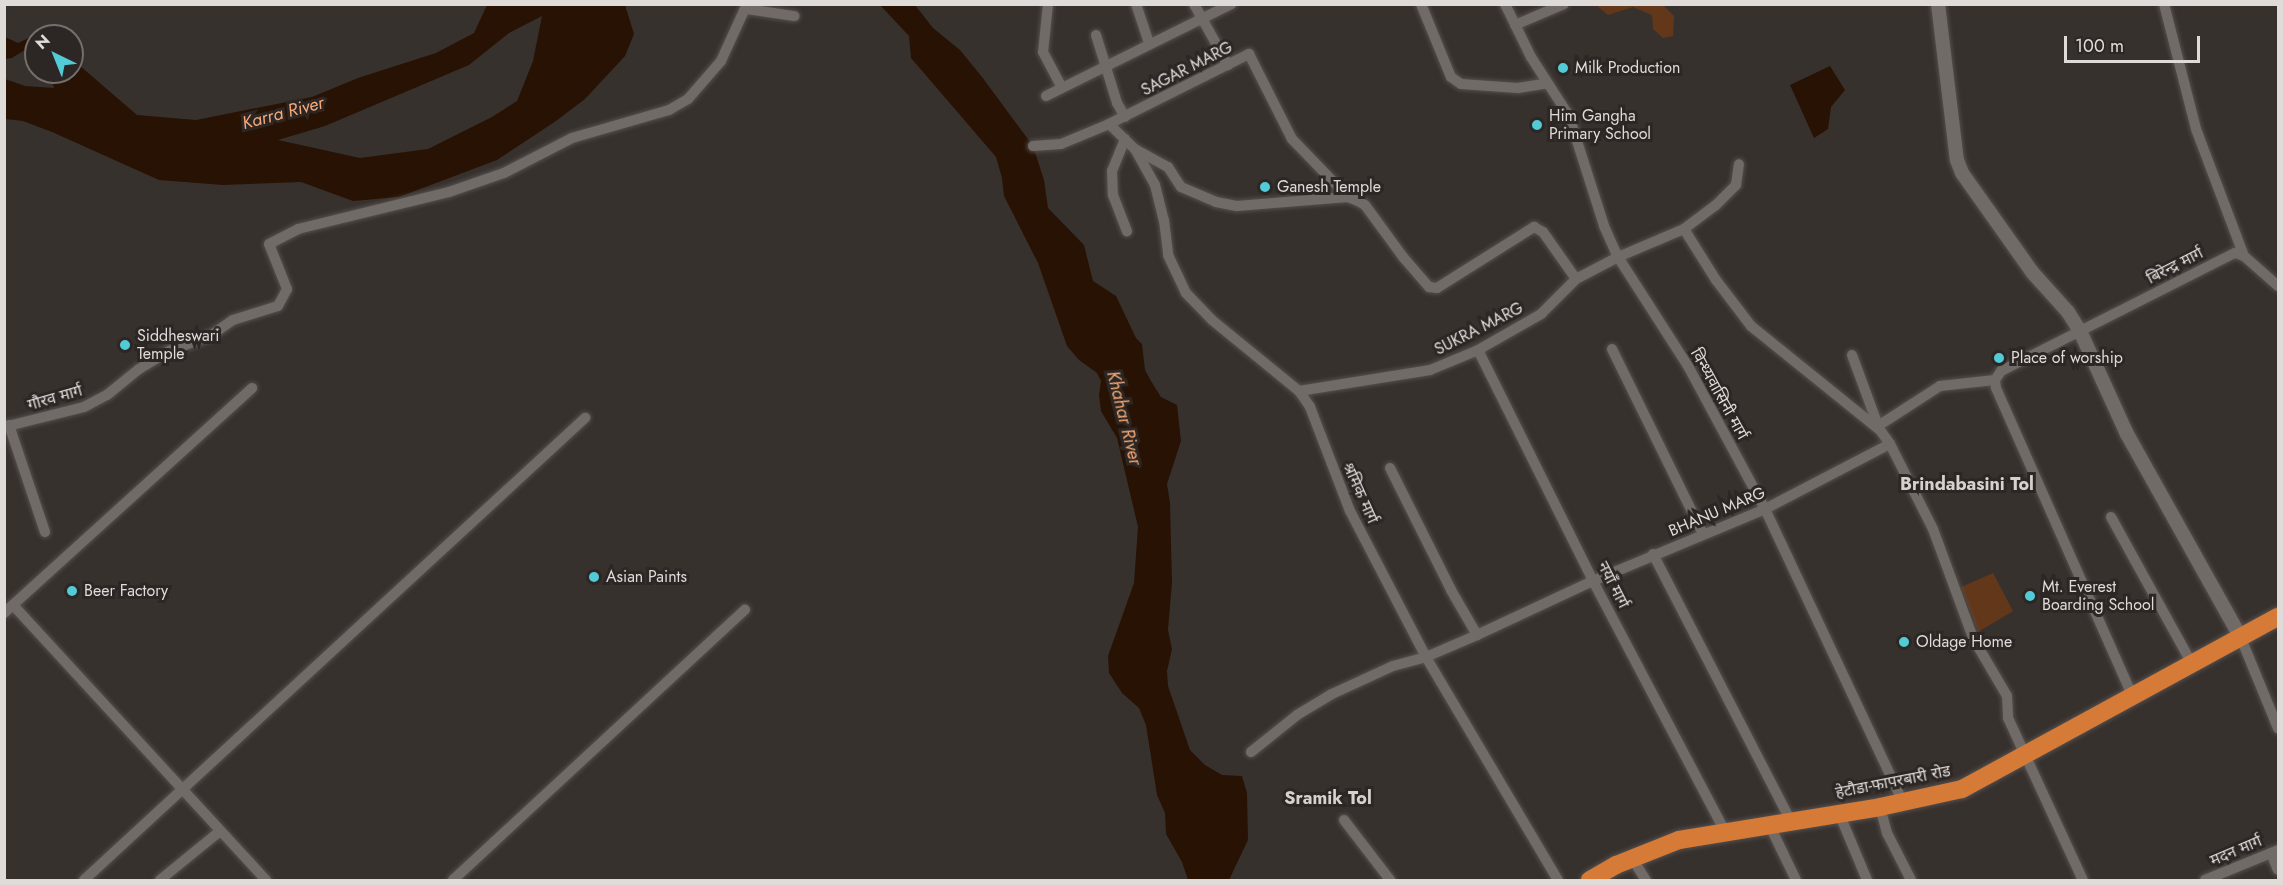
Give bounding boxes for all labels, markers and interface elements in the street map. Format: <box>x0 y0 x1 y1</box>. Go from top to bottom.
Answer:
north arrow <box>24 24 84 84</box>
scale bar <box>2067 24 2204 62</box>
text: N <box>30 29 55 55</box>
text: 100 m <box>2075 33 2124 59</box>
street label: SAGAR MARG <box>1138 38 1236 100</box>
place label: Milk Production <box>1575 58 1680 78</box>
marker: Milk Production <box>1556 61 1570 75</box>
water label: Karra River <box>240 92 326 134</box>
place label: Him Gangha Primary School <box>1549 106 1651 144</box>
marker: Him Gangha Primary School <box>1530 118 1544 132</box>
place label: Ganesh Temple <box>1277 177 1381 197</box>
marker: Ganesh Temple <box>1258 180 1272 194</box>
street label: बिरेन्द्र मार्ग <box>2144 244 2206 288</box>
street label: SUKRA MARG <box>1431 298 1527 360</box>
place label: Siddheswari Temple <box>137 326 219 364</box>
marker: Siddheswari Temple <box>118 338 132 352</box>
street label: विन्ध्यवासिनी मार्ग <box>1686 345 1752 443</box>
place label: Place of worship <box>2011 348 2123 368</box>
marker: Place of worship <box>1992 351 2006 365</box>
water label: Khahar River <box>1102 369 1146 467</box>
street label: गौरव मार्ग <box>25 381 85 415</box>
street label: श्रमिक मार्ग <box>1338 459 1382 527</box>
district label: Brindabasini Tol <box>1900 473 2034 495</box>
street label: BHANU MARG <box>1666 483 1768 541</box>
street label: नयाँ मार्ग <box>1593 558 1633 612</box>
place label: Asian Paints <box>606 567 687 587</box>
marker: Asian Paints <box>587 570 601 584</box>
place label: Mt. Everest Boarding School <box>2042 577 2154 615</box>
place label: Beer Factory <box>84 581 168 601</box>
marker: Beer Factory <box>65 584 79 598</box>
marker: Mt. Everest Boarding School <box>2023 589 2037 603</box>
place label: Oldage Home <box>1916 632 2012 652</box>
marker: Oldage Home <box>1897 635 1911 649</box>
street label: हेटौडा-फापरबारी रोड <box>1834 761 1952 803</box>
district label: Sramik Tol <box>1284 787 1372 809</box>
street label: मदन मार्ग <box>2207 832 2265 870</box>

